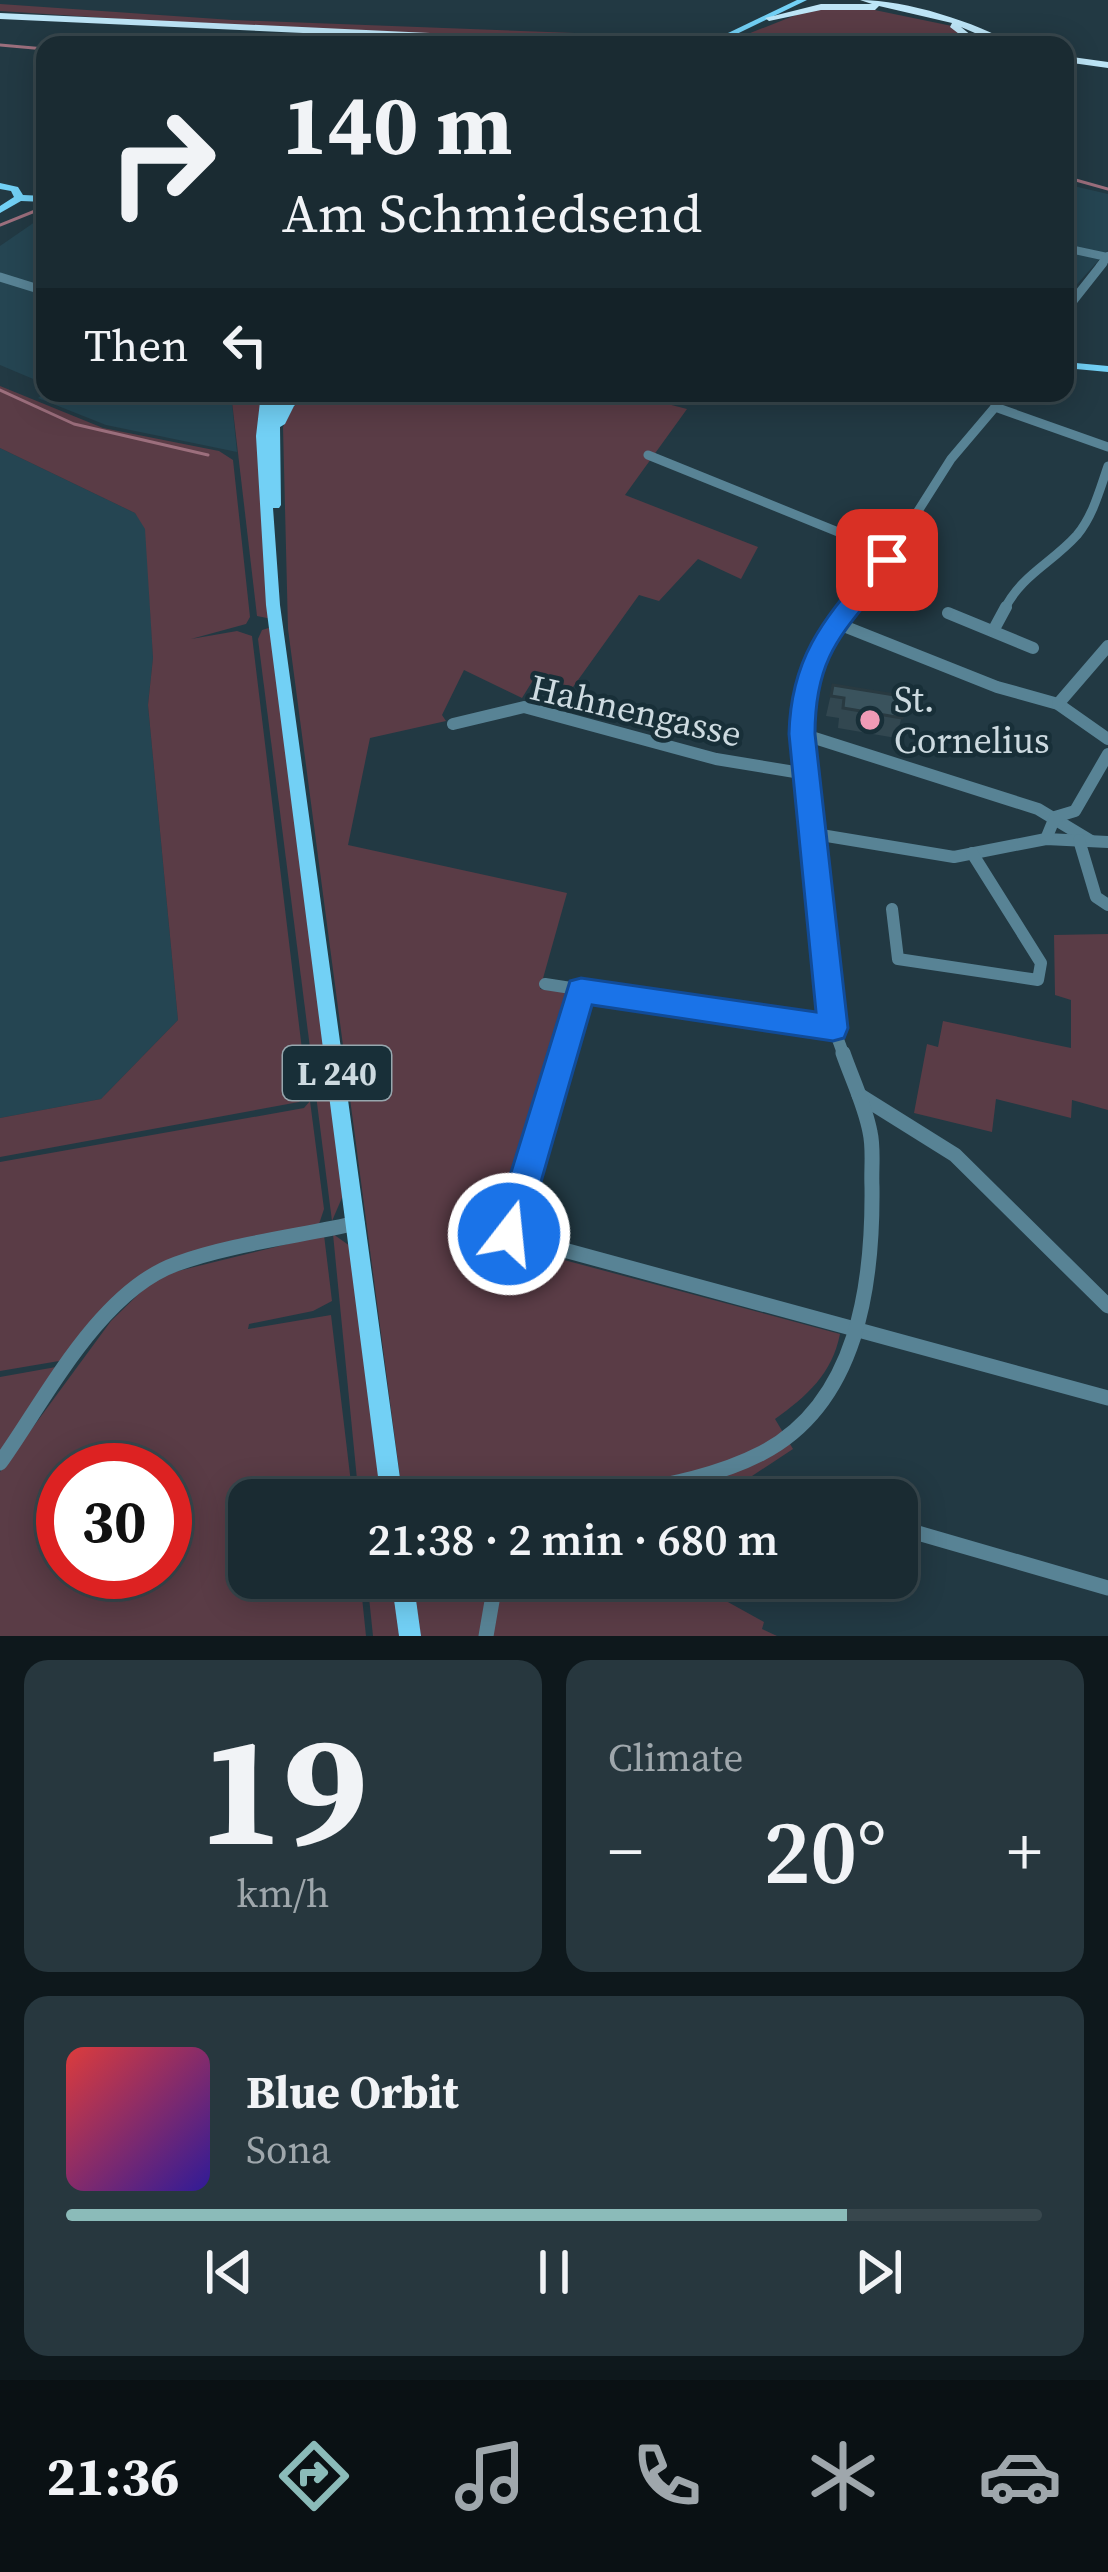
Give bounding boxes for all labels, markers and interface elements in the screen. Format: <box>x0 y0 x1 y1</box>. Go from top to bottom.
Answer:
text: 140 m <box>282 67 513 182</box>
icon: right <box>84 84 240 240</box>
text: Am Schmiedsend <box>282 176 702 250</box>
icon: left <box>212 312 278 378</box>
text: Then <box>84 314 188 376</box>
pin <box>836 509 938 611</box>
icon: arrive <box>854 527 920 593</box>
street label: Hahnengasse <box>525 662 746 759</box>
place label: St. Cornelius <box>894 675 1050 765</box>
marker: St. Cornelius <box>857 707 883 733</box>
road number: L 240 <box>283 1046 391 1100</box>
position arrow <box>446 1171 572 1297</box>
speed limit sign: 30 <box>36 1443 192 1599</box>
text: 21:38 · 2 min · 680 m <box>368 1508 778 1570</box>
text: 19 <box>198 1682 368 1896</box>
text: Climate <box>608 1731 743 1784</box>
text: 20° <box>763 1790 887 1913</box>
text: − <box>608 1806 643 1896</box>
text: + <box>1007 1806 1042 1896</box>
text: km/h <box>237 1867 329 1920</box>
text: Blue Orbit <box>246 2061 459 2123</box>
text: Sona <box>246 2123 331 2176</box>
icon: previous <box>196 2239 262 2305</box>
icon: pause <box>521 2239 587 2305</box>
icon: next <box>846 2239 912 2305</box>
icon: directions <box>272 2434 356 2518</box>
icon: music <box>448 2434 532 2518</box>
icon: phone <box>625 2434 709 2518</box>
icon: climate <box>801 2434 885 2518</box>
icon: car <box>978 2434 1062 2518</box>
text: 21:36 <box>46 2439 180 2513</box>

